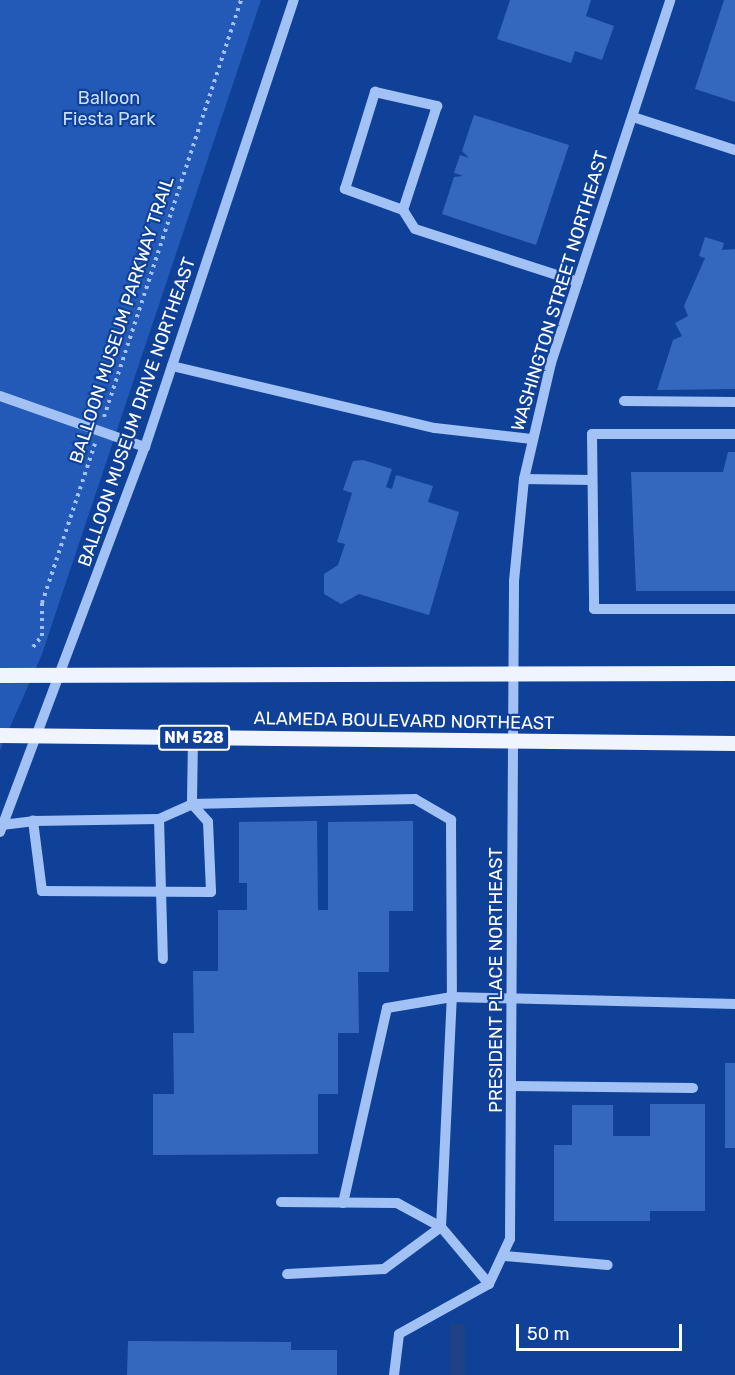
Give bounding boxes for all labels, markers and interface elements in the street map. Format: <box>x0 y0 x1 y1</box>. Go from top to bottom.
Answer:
park label: Balloon Fiesta Park <box>63 88 155 130</box>
street label: WASHINGTON STREET NORTHEAST <box>507 148 613 434</box>
street label: BALLOON MUSEUM PARKWAY TRAIL <box>65 173 179 467</box>
street label: BALLOON MUSEUM DRIVE NORTHEAST <box>74 254 200 570</box>
street label: ALAMEDA BOULEVARD NORTHEAST <box>253 708 555 734</box>
road number: NM 528 <box>158 725 230 751</box>
street label: PRESIDENT PLACE NORTHEAST <box>485 847 507 1113</box>
scale bar <box>519 1312 686 1350</box>
text: 50 m <box>527 1323 570 1345</box>

